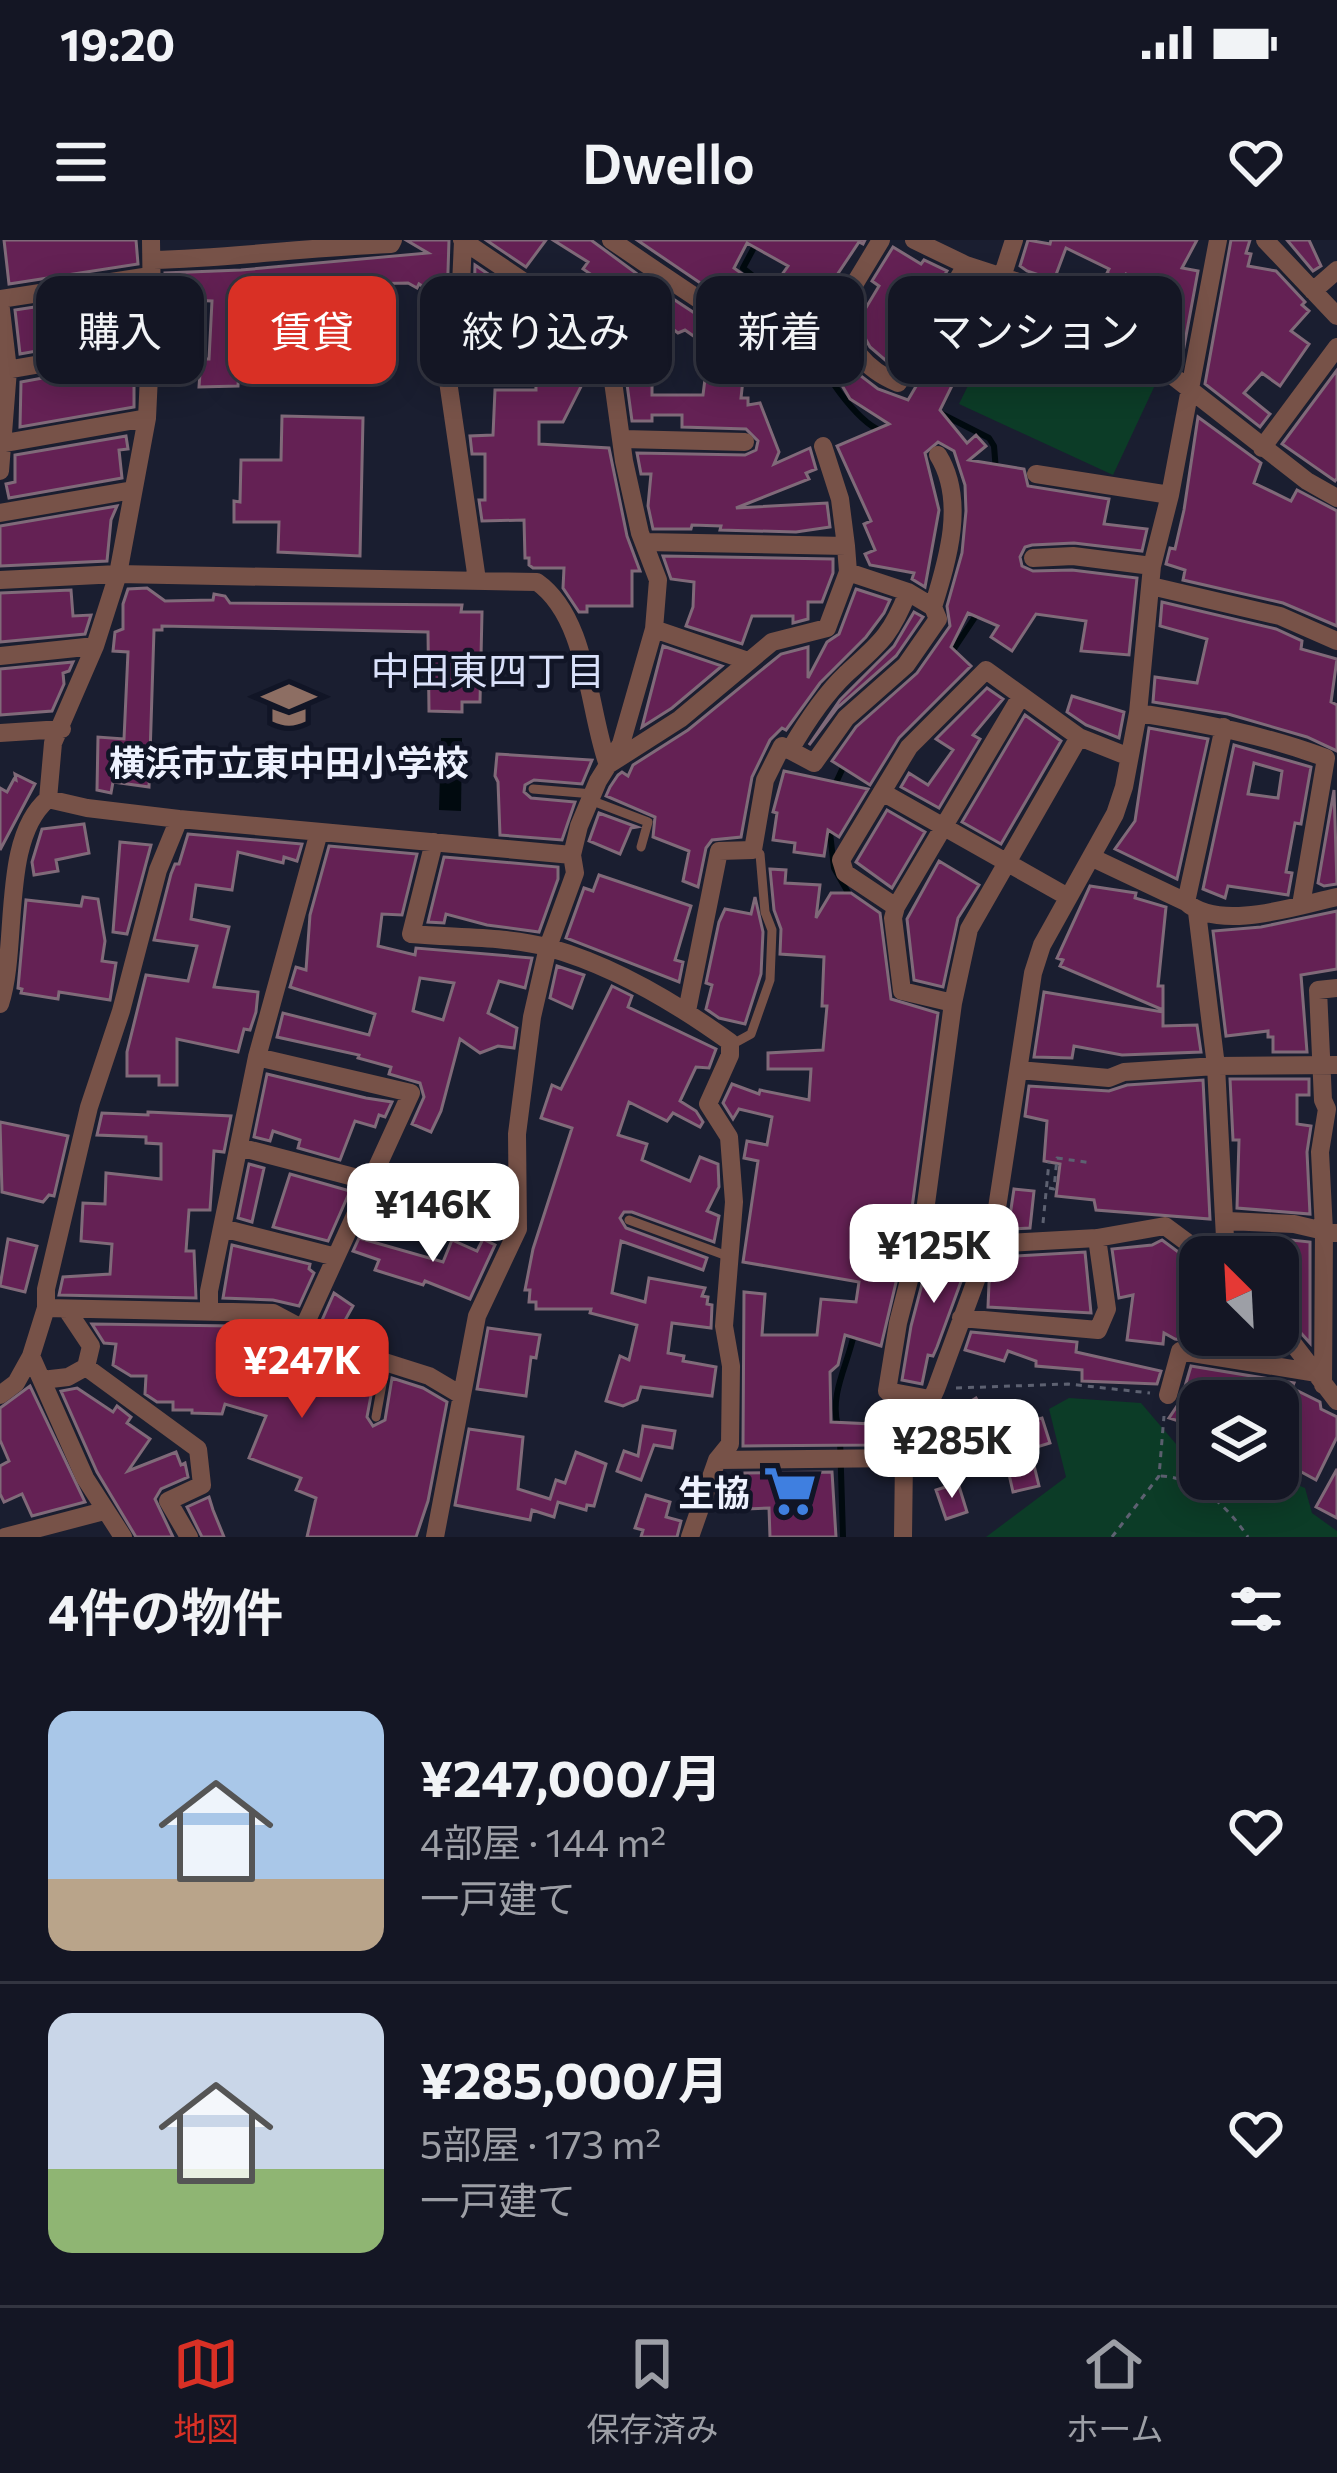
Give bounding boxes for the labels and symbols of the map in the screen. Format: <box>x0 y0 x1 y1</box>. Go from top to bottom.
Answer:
district label: 中田東四丁目 <box>371 645 605 693</box>
school or university icon: 横浜市立東中田小学校 <box>260 676 318 734</box>
place label: 横浜市立東中田小学校 <box>109 739 469 783</box>
pin: ¥146K <box>349 1163 517 1265</box>
pin: ¥125K <box>850 1204 1018 1306</box>
north arrow <box>1179 1236 1299 1356</box>
pin: ¥247K <box>218 1319 386 1421</box>
pin: ¥285K <box>868 1399 1036 1501</box>
supermarket icon: 生協 <box>761 1462 819 1520</box>
place label: 生協 <box>678 1469 750 1513</box>

